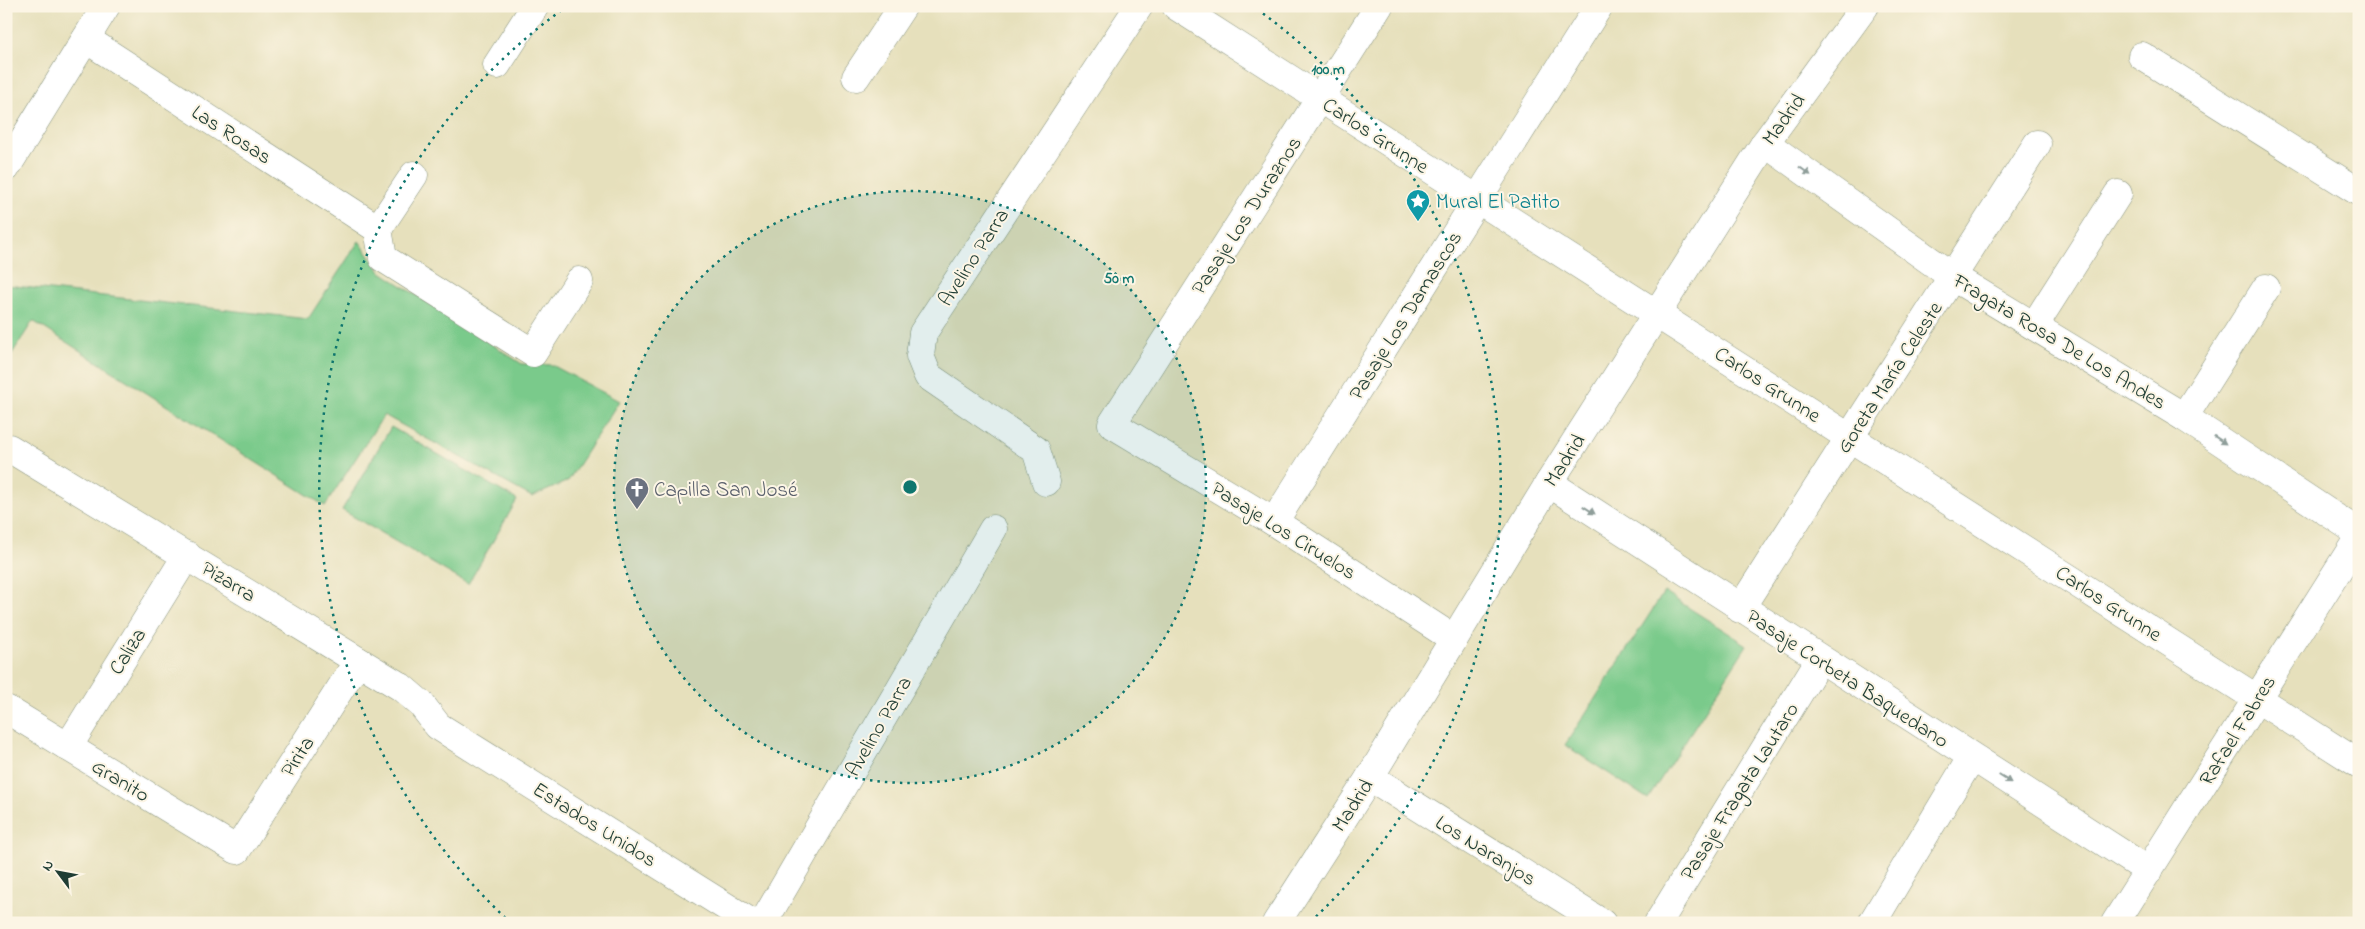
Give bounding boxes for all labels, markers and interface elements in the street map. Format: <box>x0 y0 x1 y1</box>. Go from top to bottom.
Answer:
text: 100 m <box>1311 59 1345 81</box>
street label: Madrid <box>1755 88 1814 152</box>
street label: Carlos Grunne <box>1316 91 1435 183</box>
street label: Las Rosas <box>185 99 277 173</box>
street label: Pasaje Los Duraznos <box>1185 131 1310 301</box>
one-way arrow <box>1798 166 1812 176</box>
place icon: Mural El Patito <box>1405 188 1431 222</box>
place label: Mural El Patito <box>1436 188 1560 218</box>
street label: Avelino Parra <box>932 203 1018 313</box>
street label: Pasaje Los Damascos <box>1343 226 1471 406</box>
street label: Fragata Rosa De Los Andes <box>1945 267 2171 420</box>
text: 50 m <box>1104 268 1135 290</box>
street label: Goreta María Celeste <box>1830 296 1951 460</box>
street label: Carlos Grunne <box>1708 340 1827 432</box>
street label: Madrid <box>1537 428 1594 494</box>
one-way arrow <box>2213 436 2227 445</box>
street label: Pasaje Los Ciruelos <box>1205 475 1361 588</box>
church icon: Capilla San José <box>624 476 650 510</box>
place label: Capilla San José <box>654 476 798 506</box>
centre of rings <box>901 478 919 496</box>
one-way arrow <box>1583 505 1596 515</box>
street label: Pizarra <box>195 555 261 611</box>
street label: Carlos Grunne <box>2049 559 2168 651</box>
street label: Pasaje Corbeta Baquedano <box>1740 603 1954 757</box>
street label: Caliza <box>103 623 155 681</box>
street label: Rafael Fabres <box>2193 670 2285 792</box>
street label: Avelino Parra <box>839 671 921 783</box>
street label: Pasaje Fragata Lautaro <box>1674 697 1809 888</box>
street label: Pirita <box>274 731 323 783</box>
street label: Granito <box>85 753 155 811</box>
street label: Madrid <box>1325 773 1382 839</box>
one-way arrow <box>1998 774 2012 784</box>
street label: Estados Unidos <box>526 776 662 876</box>
street label: Los Naranjos <box>1429 809 1541 895</box>
north arrow <box>32 846 82 896</box>
text: N <box>37 856 60 875</box>

